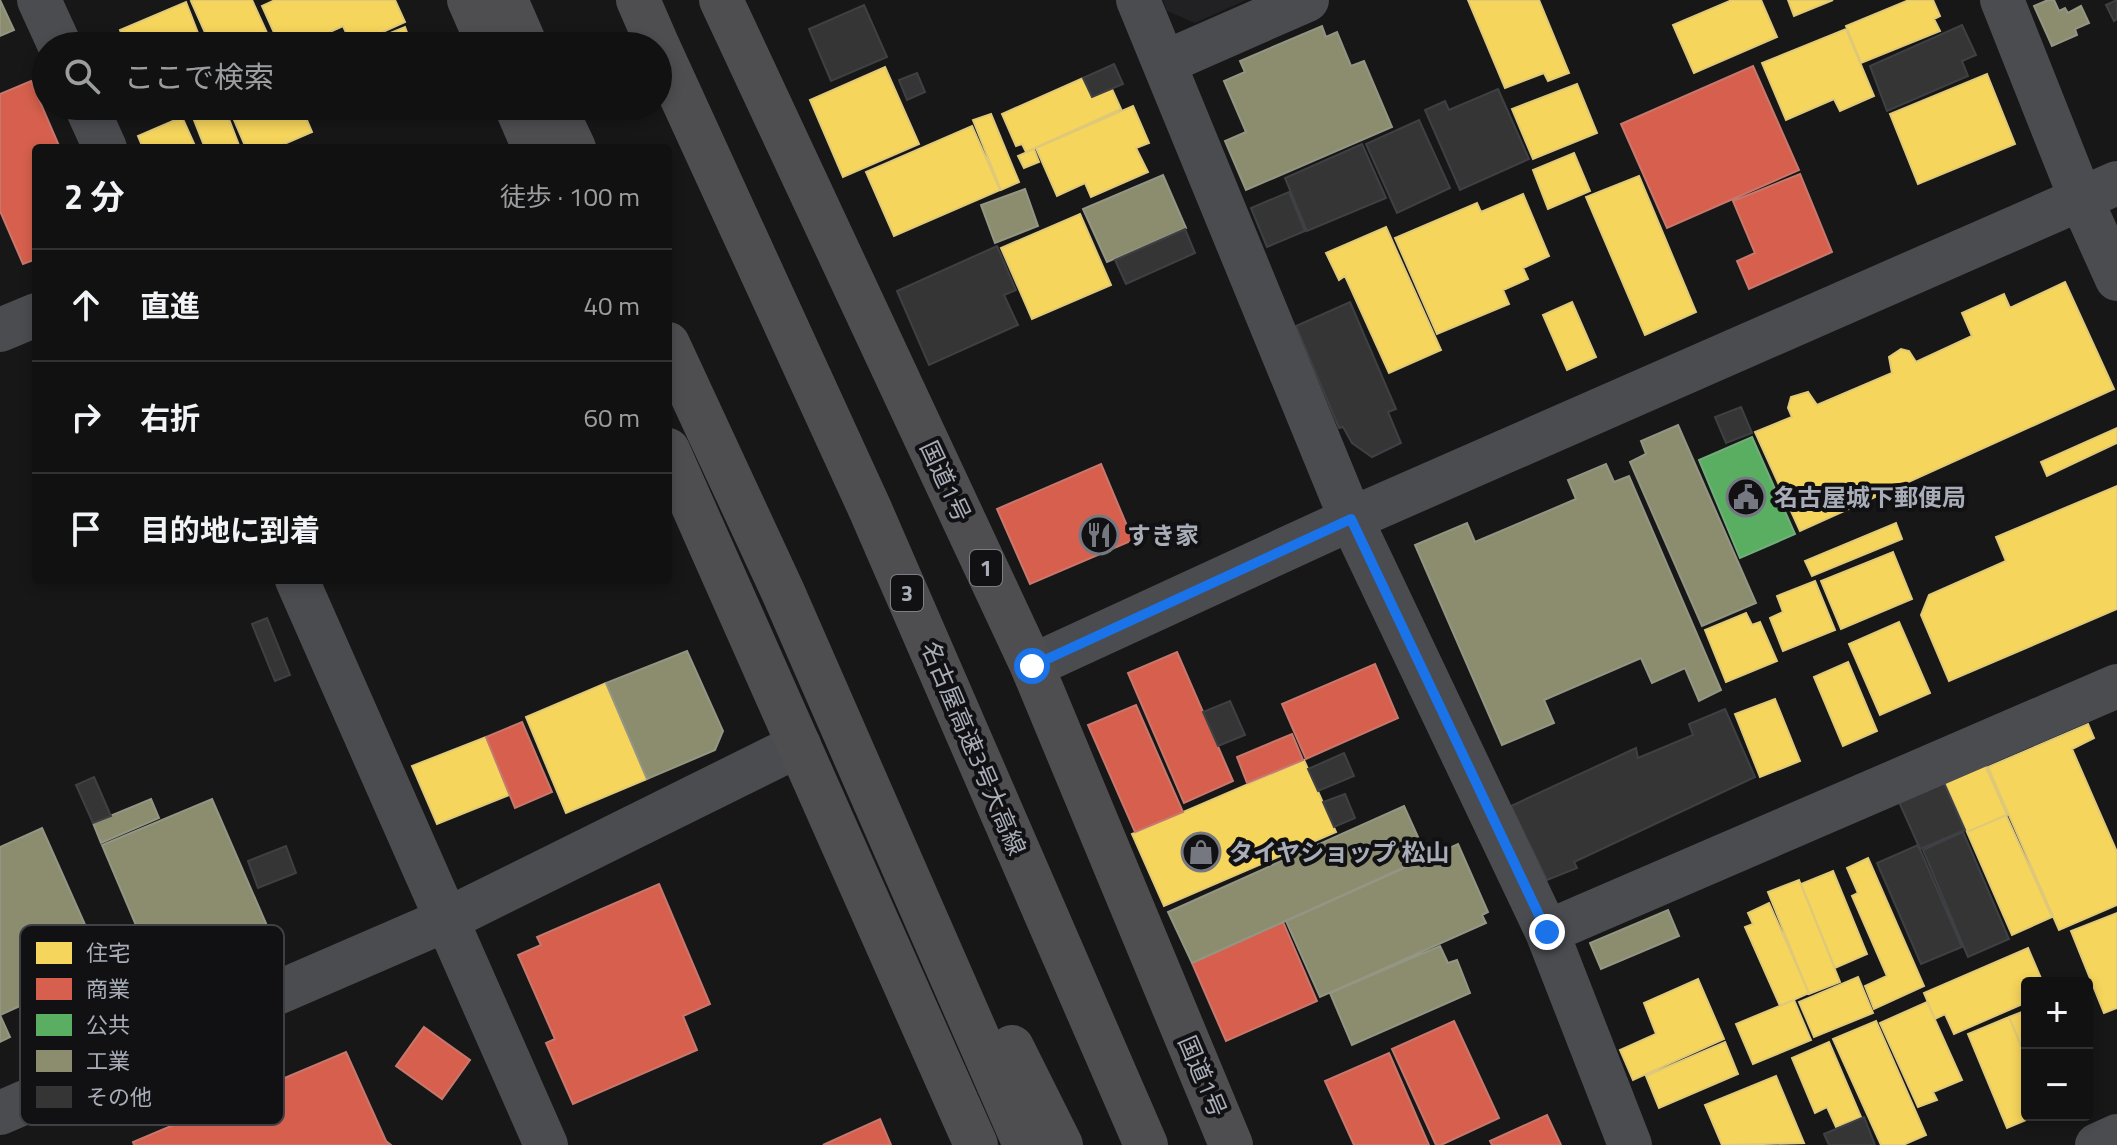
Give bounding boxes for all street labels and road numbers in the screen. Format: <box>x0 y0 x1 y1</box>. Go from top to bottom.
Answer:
street label: 国道1号 <box>912 435 980 527</box>
road number: 1 <box>970 550 1002 586</box>
road number: 3 <box>891 575 923 611</box>
street label: 名古屋高速3号大高線 <box>913 635 1035 861</box>
street label: 国道1号 <box>1170 1030 1236 1122</box>

